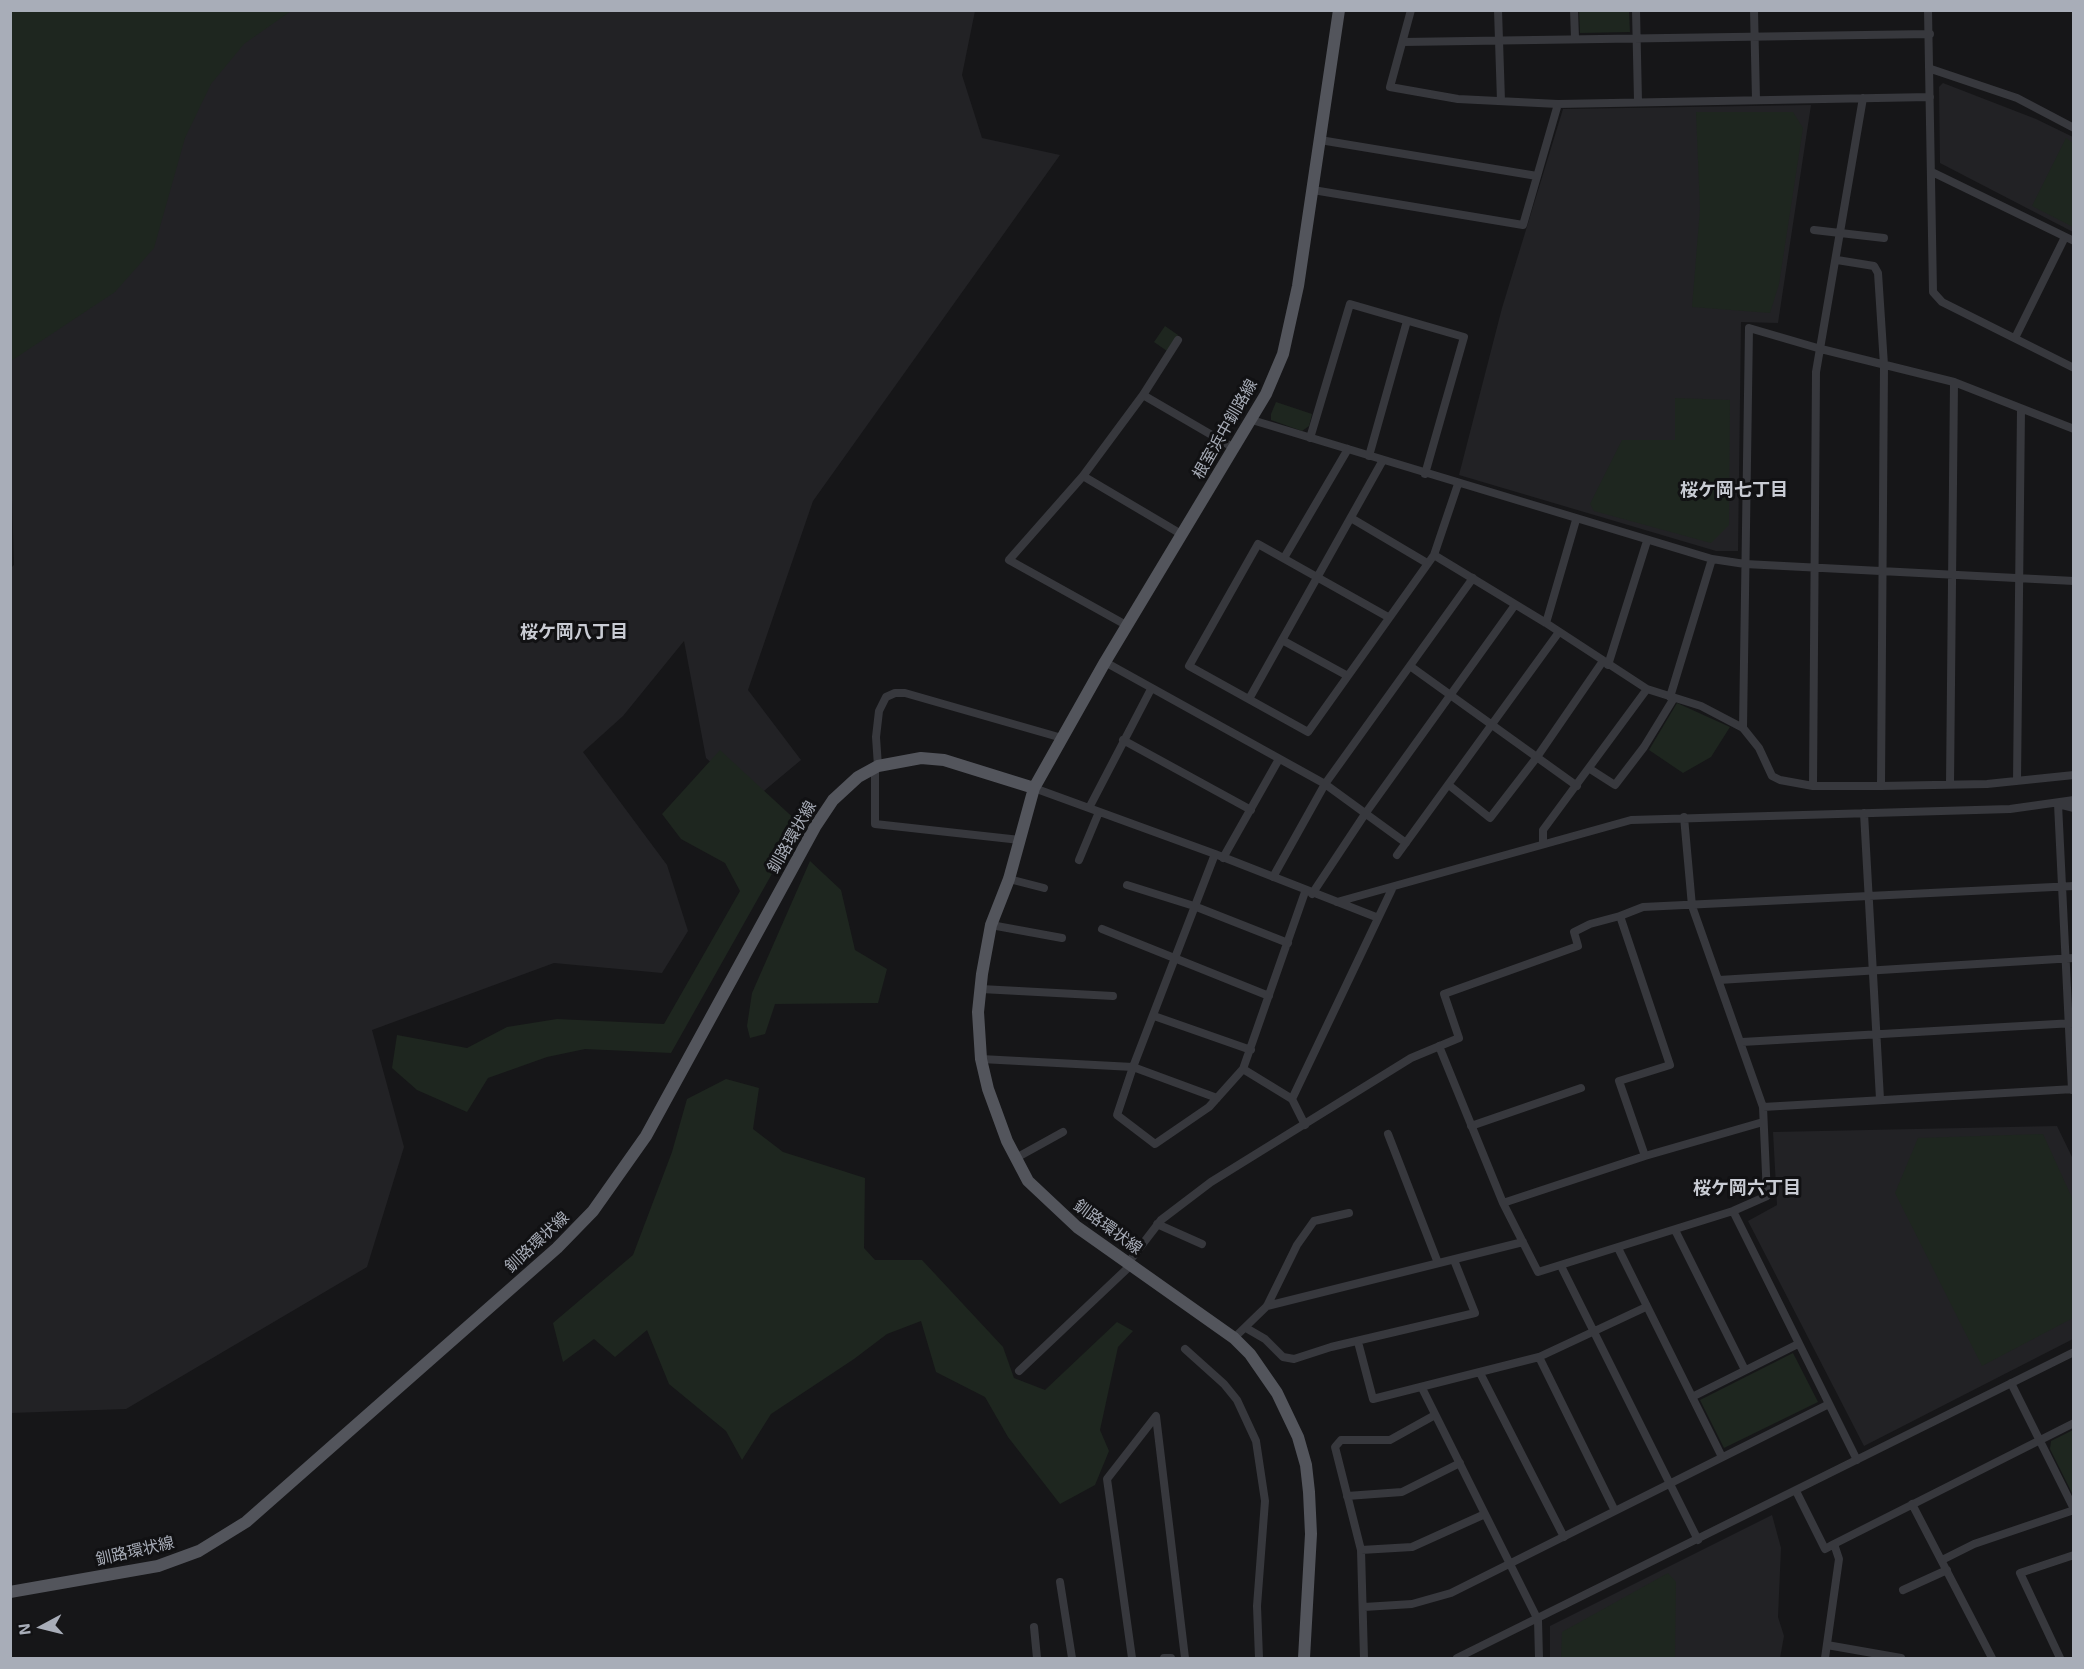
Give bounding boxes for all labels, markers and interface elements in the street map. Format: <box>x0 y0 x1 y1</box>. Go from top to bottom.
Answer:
street label: 根室浜中釧路線 <box>1189 376 1261 482</box>
district label: 桜ケ岡七丁目 <box>1680 479 1788 501</box>
district label: 桜ケ岡八丁目 <box>520 621 628 643</box>
street label: 釧路環状線 <box>764 798 820 876</box>
district label: 桜ケ岡六丁目 <box>1693 1177 1801 1199</box>
street label: 釧路環状線 <box>1070 1196 1146 1258</box>
street label: 釧路環状線 <box>501 1208 573 1276</box>
street label: 釧路環状線 <box>94 1533 176 1569</box>
north arrow <box>12 1597 72 1657</box>
text: N <box>14 1622 34 1636</box>

